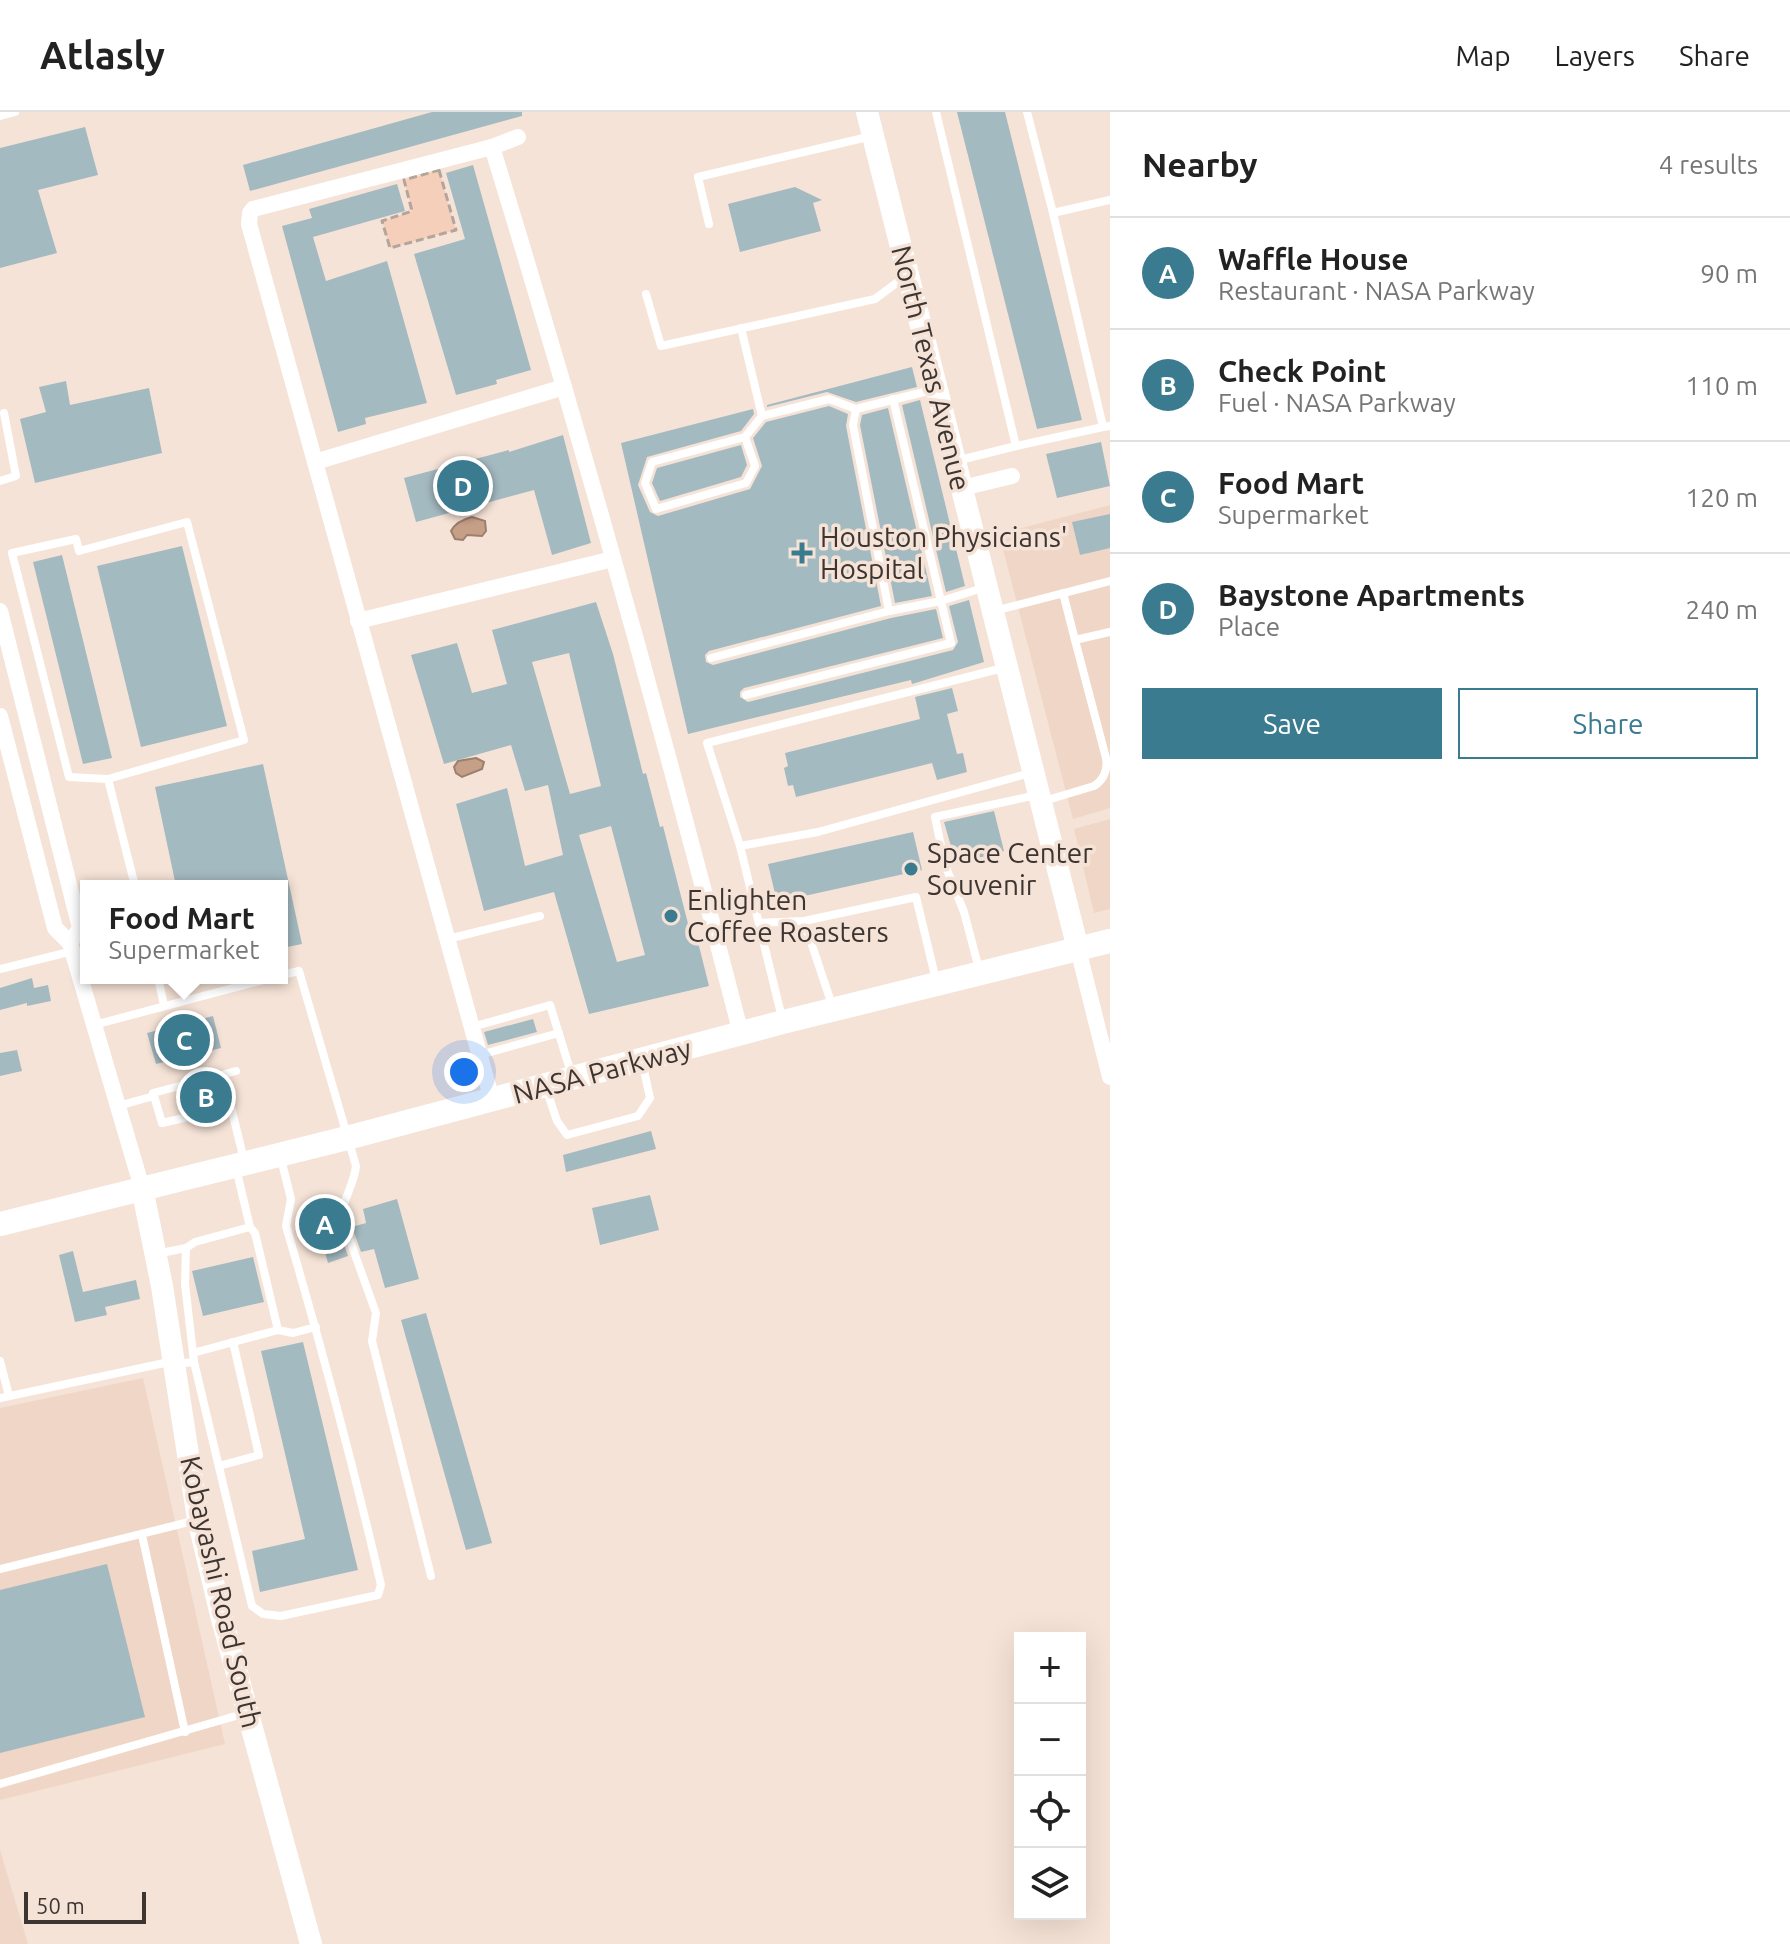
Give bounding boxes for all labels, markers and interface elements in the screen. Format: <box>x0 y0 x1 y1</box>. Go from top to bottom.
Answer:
text: Atlasly <box>40 34 165 76</box>
text: Map <box>1455 40 1511 71</box>
text: Layers <box>1555 40 1635 71</box>
text: Share <box>1679 40 1750 71</box>
text: Nearby <box>1142 145 1257 183</box>
text: 4 results <box>1659 150 1758 179</box>
street label: North Texas Avenue <box>886 242 977 494</box>
text: Waffle House <box>1218 242 1409 276</box>
text: A <box>1159 259 1177 288</box>
text: 90 m <box>1700 259 1758 288</box>
text: Restaurant · NASA Parkway <box>1218 276 1535 305</box>
text: Check Point <box>1218 354 1386 388</box>
text: B <box>1159 371 1177 400</box>
text: 110 m <box>1686 371 1758 400</box>
text: Fuel · NASA Parkway <box>1218 388 1456 417</box>
pin: D <box>437 456 489 516</box>
text: Food Mart <box>1218 466 1364 500</box>
text: C <box>1160 483 1176 512</box>
text: 120 m <box>1686 483 1758 512</box>
text: Supermarket <box>1218 500 1369 529</box>
place label: Houston Physicians' Hospital <box>820 521 1067 584</box>
marker: Houston Physicians' Hospital <box>791 542 813 564</box>
text: Baystone Apartments <box>1218 578 1525 612</box>
text: D <box>1159 595 1177 624</box>
text: 240 m <box>1686 595 1758 624</box>
text: Place <box>1218 612 1280 641</box>
button: Save <box>1142 688 1442 759</box>
button: Share <box>1458 688 1758 759</box>
place label: Space Center Souvenir <box>927 837 1093 900</box>
marker: Space Center Souvenir <box>902 860 920 878</box>
popup <box>80 880 288 984</box>
place label: Enlighten Coffee Roasters <box>687 884 889 947</box>
text: Food Mart <box>109 901 255 935</box>
marker: Enlighten Coffee Roasters <box>662 907 680 925</box>
text: Supermarket <box>109 935 259 964</box>
pin: C <box>158 1010 210 1070</box>
street label: NASA Parkway <box>509 1032 694 1109</box>
your location <box>444 1052 484 1092</box>
pin: B <box>180 1067 232 1127</box>
pin: A <box>299 1194 351 1254</box>
street label: Kobayashi Road South <box>175 1453 268 1731</box>
map controls <box>1014 1632 1086 1920</box>
button: + <box>1014 1632 1086 1704</box>
button: − <box>1014 1704 1086 1776</box>
button: locate <box>1014 1776 1086 1848</box>
button: layers <box>1014 1848 1086 1920</box>
scale bar <box>24 1888 146 1924</box>
text: 50 m <box>36 1893 85 1918</box>

